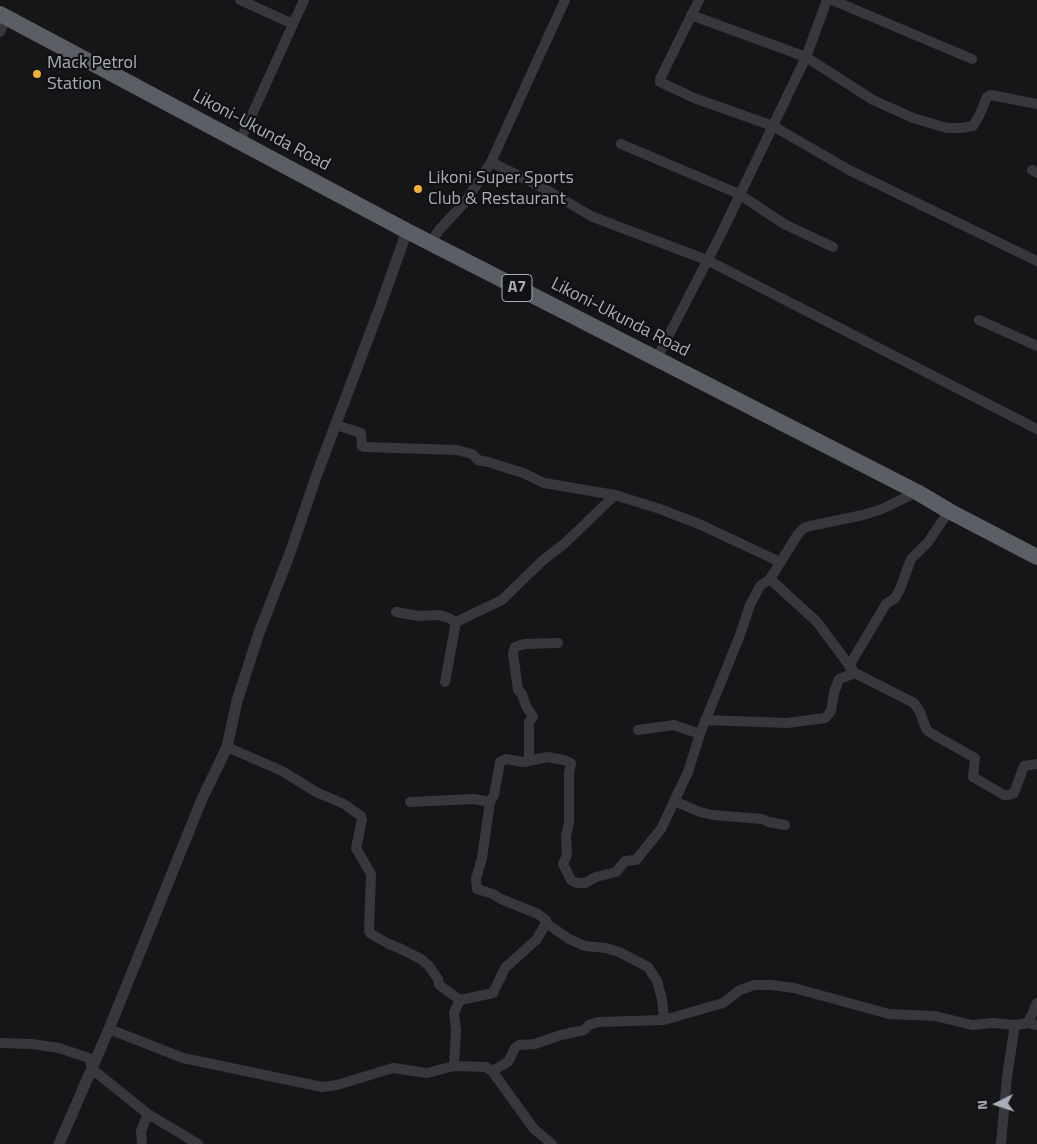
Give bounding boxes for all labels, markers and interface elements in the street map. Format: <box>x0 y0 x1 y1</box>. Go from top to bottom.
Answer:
place label: Mack Petrol Station <box>47 53 137 96</box>
marker: Mack Petrol Station <box>31 68 43 80</box>
street label: Likoni-Ukunda Road <box>188 86 334 176</box>
place label: Likoni Super Sports Club & Restaurant <box>428 168 574 210</box>
marker: Likoni Super Sports Club & Restaurant <box>412 183 424 195</box>
road number: A7 <box>502 274 532 302</box>
street label: Likoni-Ukunda Road <box>547 274 693 362</box>
north arrow <box>972 1079 1022 1129</box>
text: N <box>971 1100 992 1111</box>

